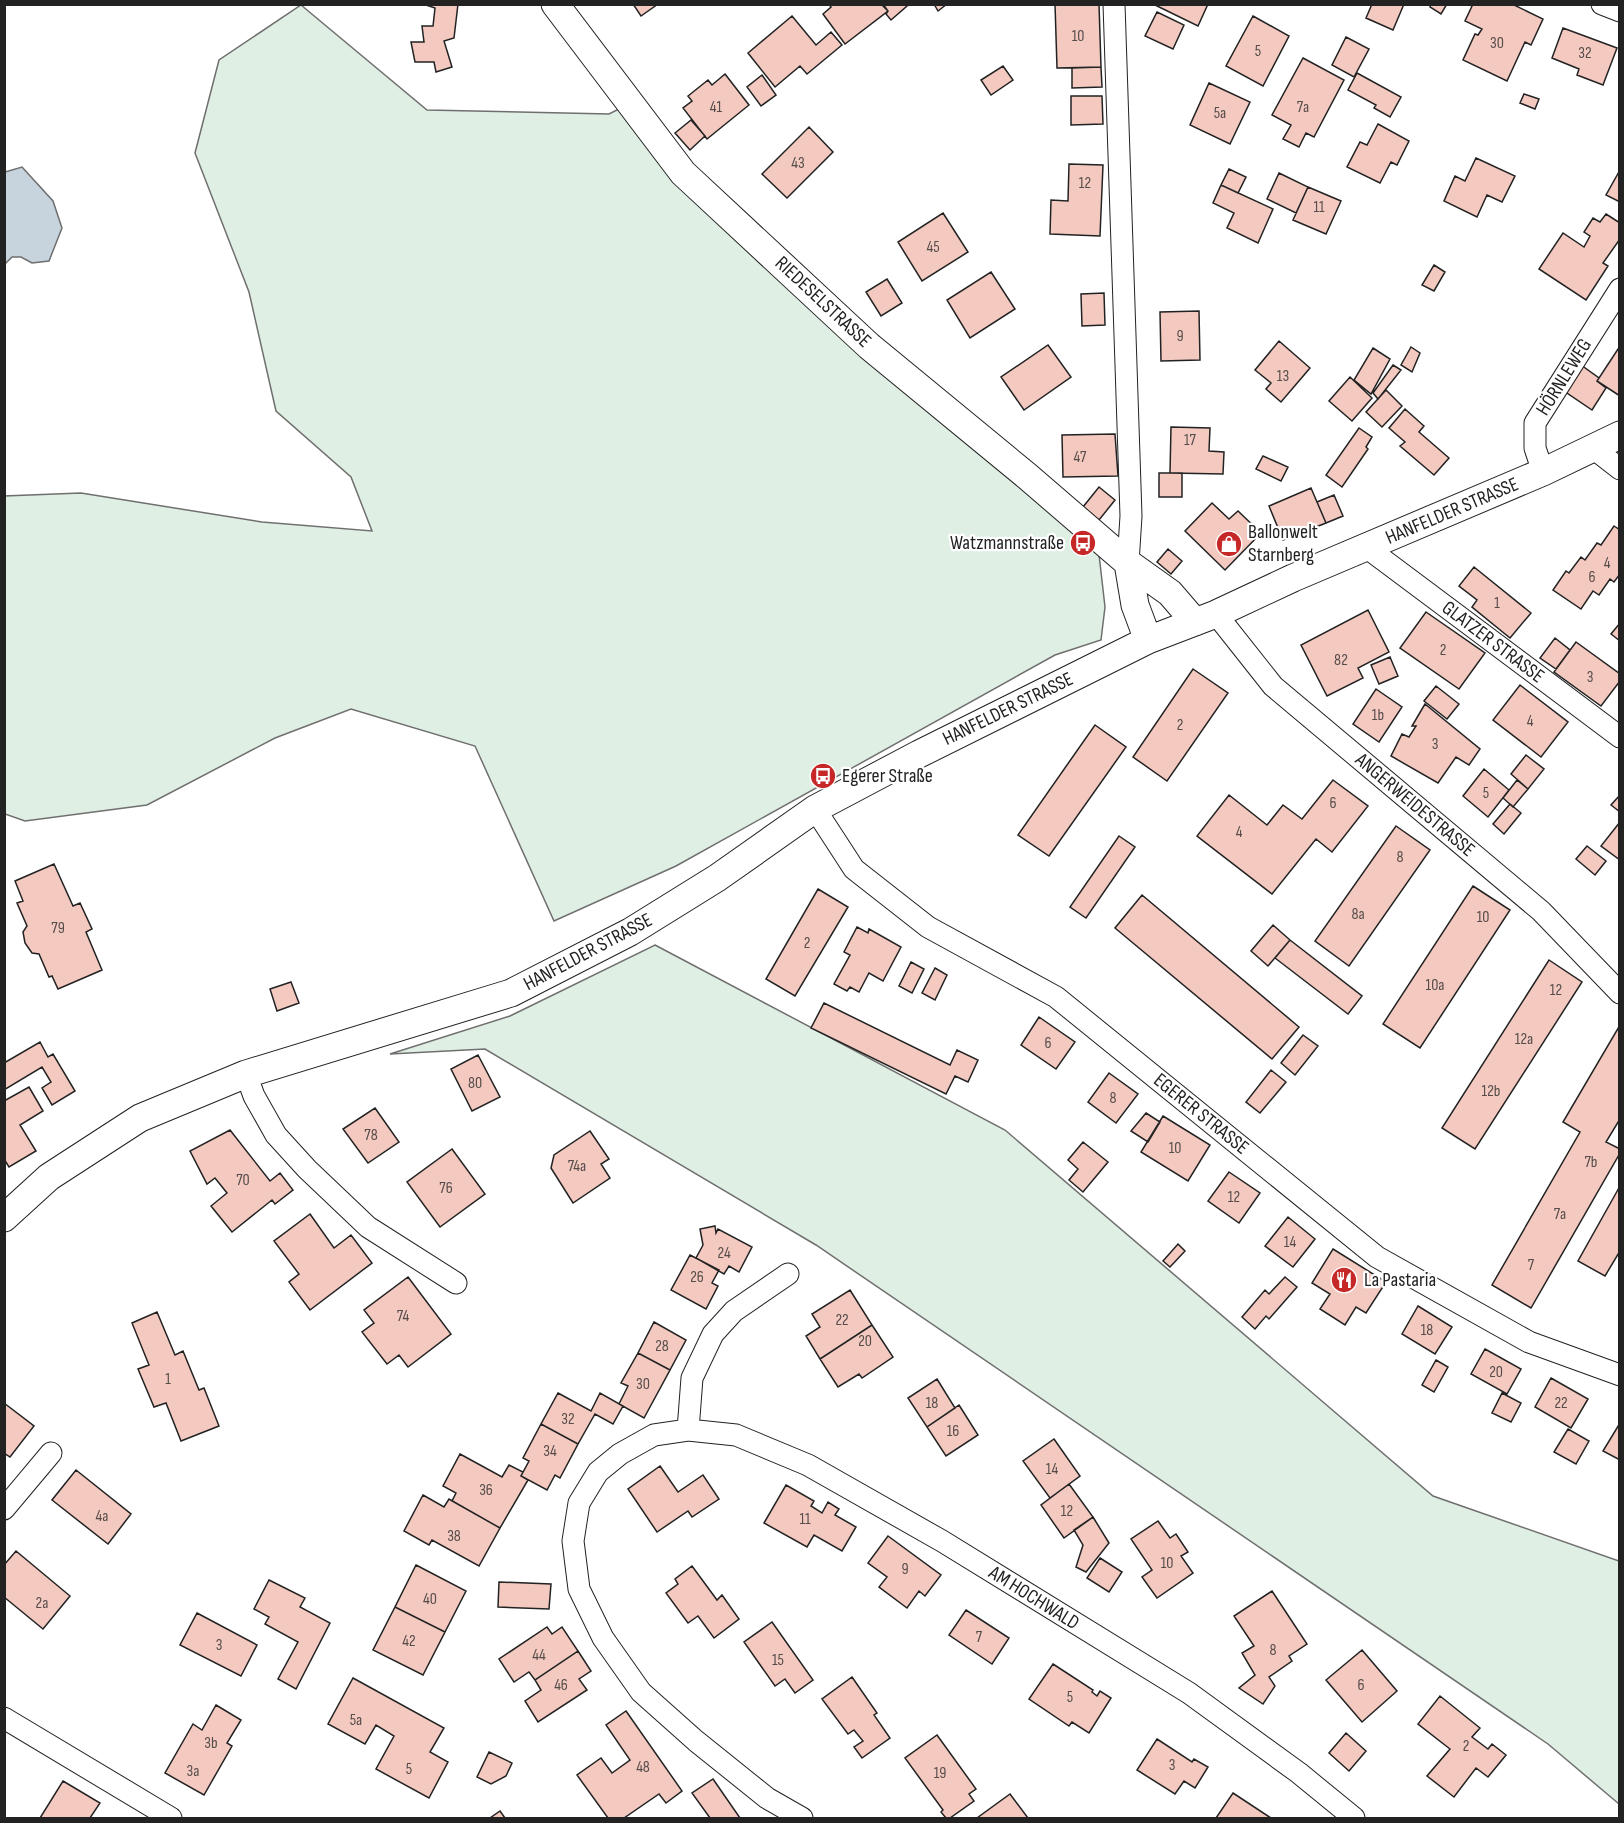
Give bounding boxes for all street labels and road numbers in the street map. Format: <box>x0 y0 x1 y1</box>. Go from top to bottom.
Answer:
street label: RIEDESELSTRASSE <box>770 251 876 353</box>
street label: HÖRNLEWEG <box>1531 334 1597 420</box>
street label: HANFELDER STRASSE <box>1382 472 1522 550</box>
street label: GLATZER STRASSE <box>1437 596 1549 688</box>
street label: HANFELDER STRASSE <box>939 667 1077 751</box>
street label: ANGERWEIDESTRASSE <box>1350 747 1480 862</box>
street label: HANFELDER STRASSE <box>520 908 656 996</box>
street label: EGERER STRASSE <box>1149 1068 1253 1160</box>
street label: AM HOCHWALD <box>984 1560 1084 1635</box>

